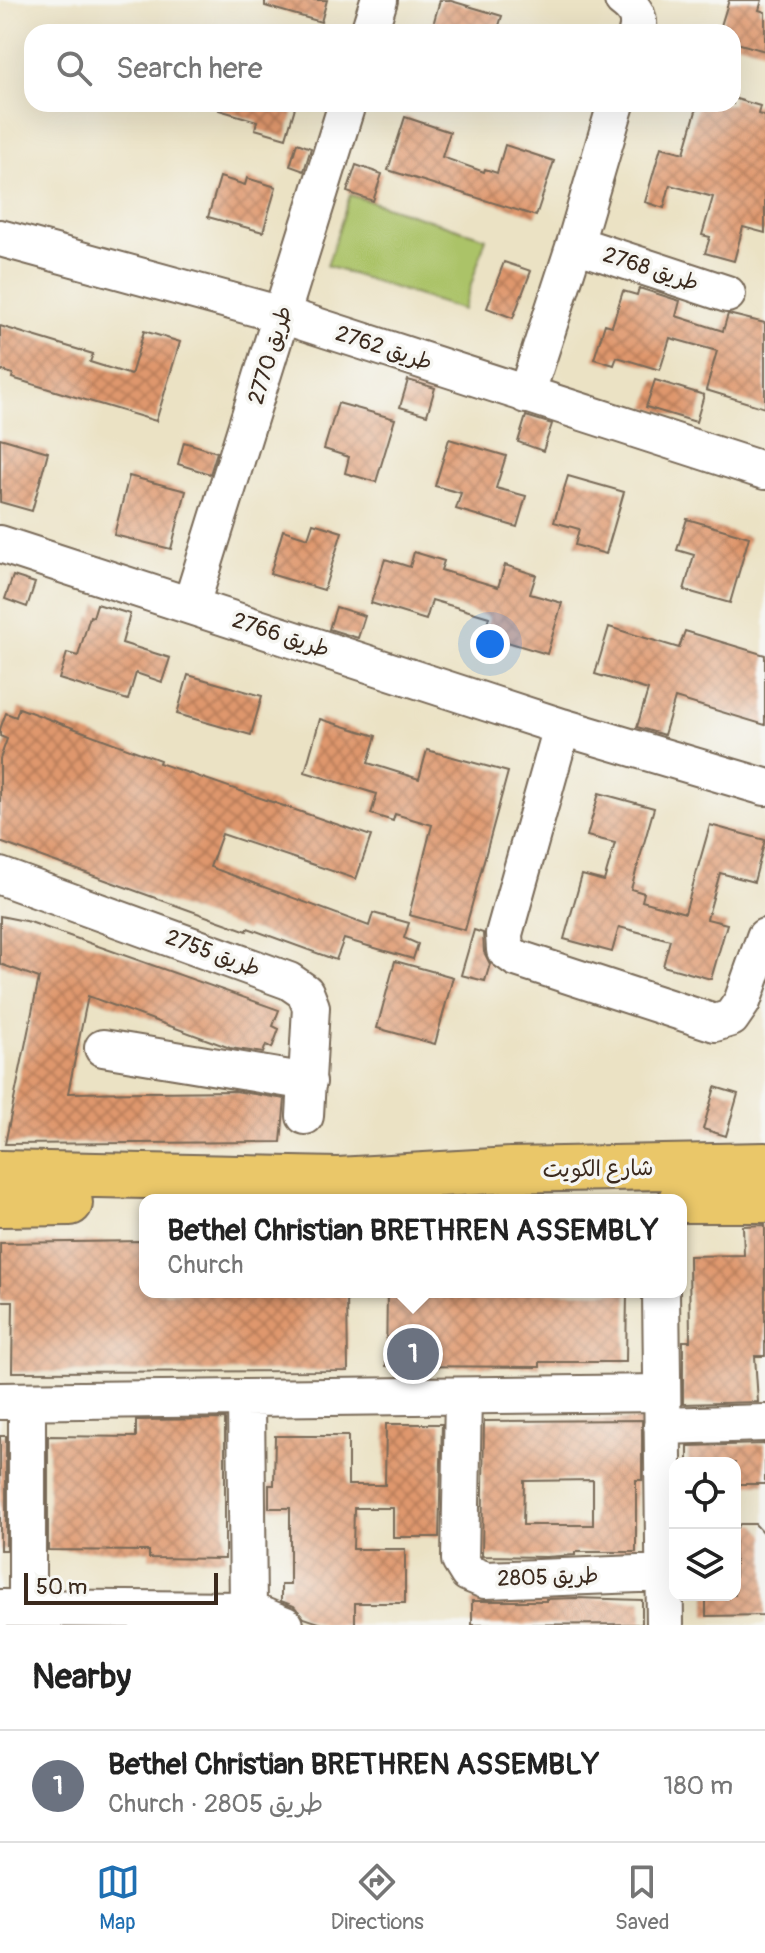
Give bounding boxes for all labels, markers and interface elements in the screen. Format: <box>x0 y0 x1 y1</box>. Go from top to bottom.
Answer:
search box <box>24 24 741 112</box>
icon: search <box>52 46 96 90</box>
text: Search here <box>116 50 263 87</box>
street label: طريق 2768 <box>600 240 702 298</box>
street label: طريق 2770 <box>242 302 298 408</box>
street label: طريق 2762 <box>332 319 436 377</box>
street label: طريق 2766 <box>229 606 333 664</box>
your location <box>470 624 510 664</box>
street label: طريق 2755 <box>162 923 264 983</box>
street label: شارع الكويت <box>542 1154 654 1185</box>
popup <box>139 1194 687 1298</box>
text: Bethel Christian BRETHREN ASSEMBLY <box>167 1212 659 1249</box>
text: Church <box>167 1249 243 1281</box>
pin: 1 <box>387 1324 439 1384</box>
map controls <box>669 1457 741 1601</box>
button: locate <box>669 1457 741 1529</box>
button: layers <box>669 1529 741 1601</box>
street label: طريق 2805 <box>497 1561 599 1593</box>
scale bar <box>24 1569 218 1605</box>
text: 50 m <box>36 1573 87 1601</box>
text: Nearby <box>32 1656 131 1699</box>
text: Bethel Christian BRETHREN ASSEMBLY <box>108 1746 599 1783</box>
text: 1 <box>53 1770 63 1802</box>
text: 180 m <box>663 1770 733 1802</box>
text: Church · طريق 2805 <box>108 1788 323 1820</box>
tab: Map <box>96 1860 140 1936</box>
tab: Directions <box>331 1860 424 1936</box>
tab: Saved <box>615 1860 669 1936</box>

